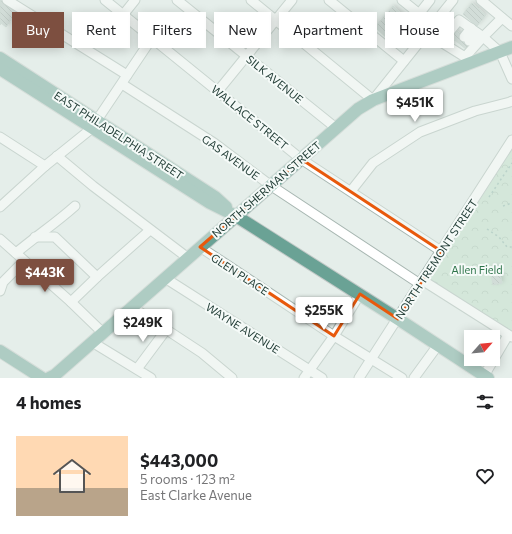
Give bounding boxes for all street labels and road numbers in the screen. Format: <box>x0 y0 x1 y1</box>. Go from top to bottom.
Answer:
street label: SILK AVENUE <box>244 52 306 106</box>
street label: WALLACE STREET <box>209 82 291 152</box>
street label: EAST PHILADELPHIA STREET <box>52 88 186 182</box>
street label: GAS AVENUE <box>200 132 262 182</box>
street label: NORTH SHERMAN STREET <box>209 138 323 240</box>
street label: NORTH TREMONT STREET <box>392 197 480 321</box>
street label: GLEN PLACE <box>209 251 271 297</box>
street label: WAYNE AVENUE <box>204 300 282 356</box>

